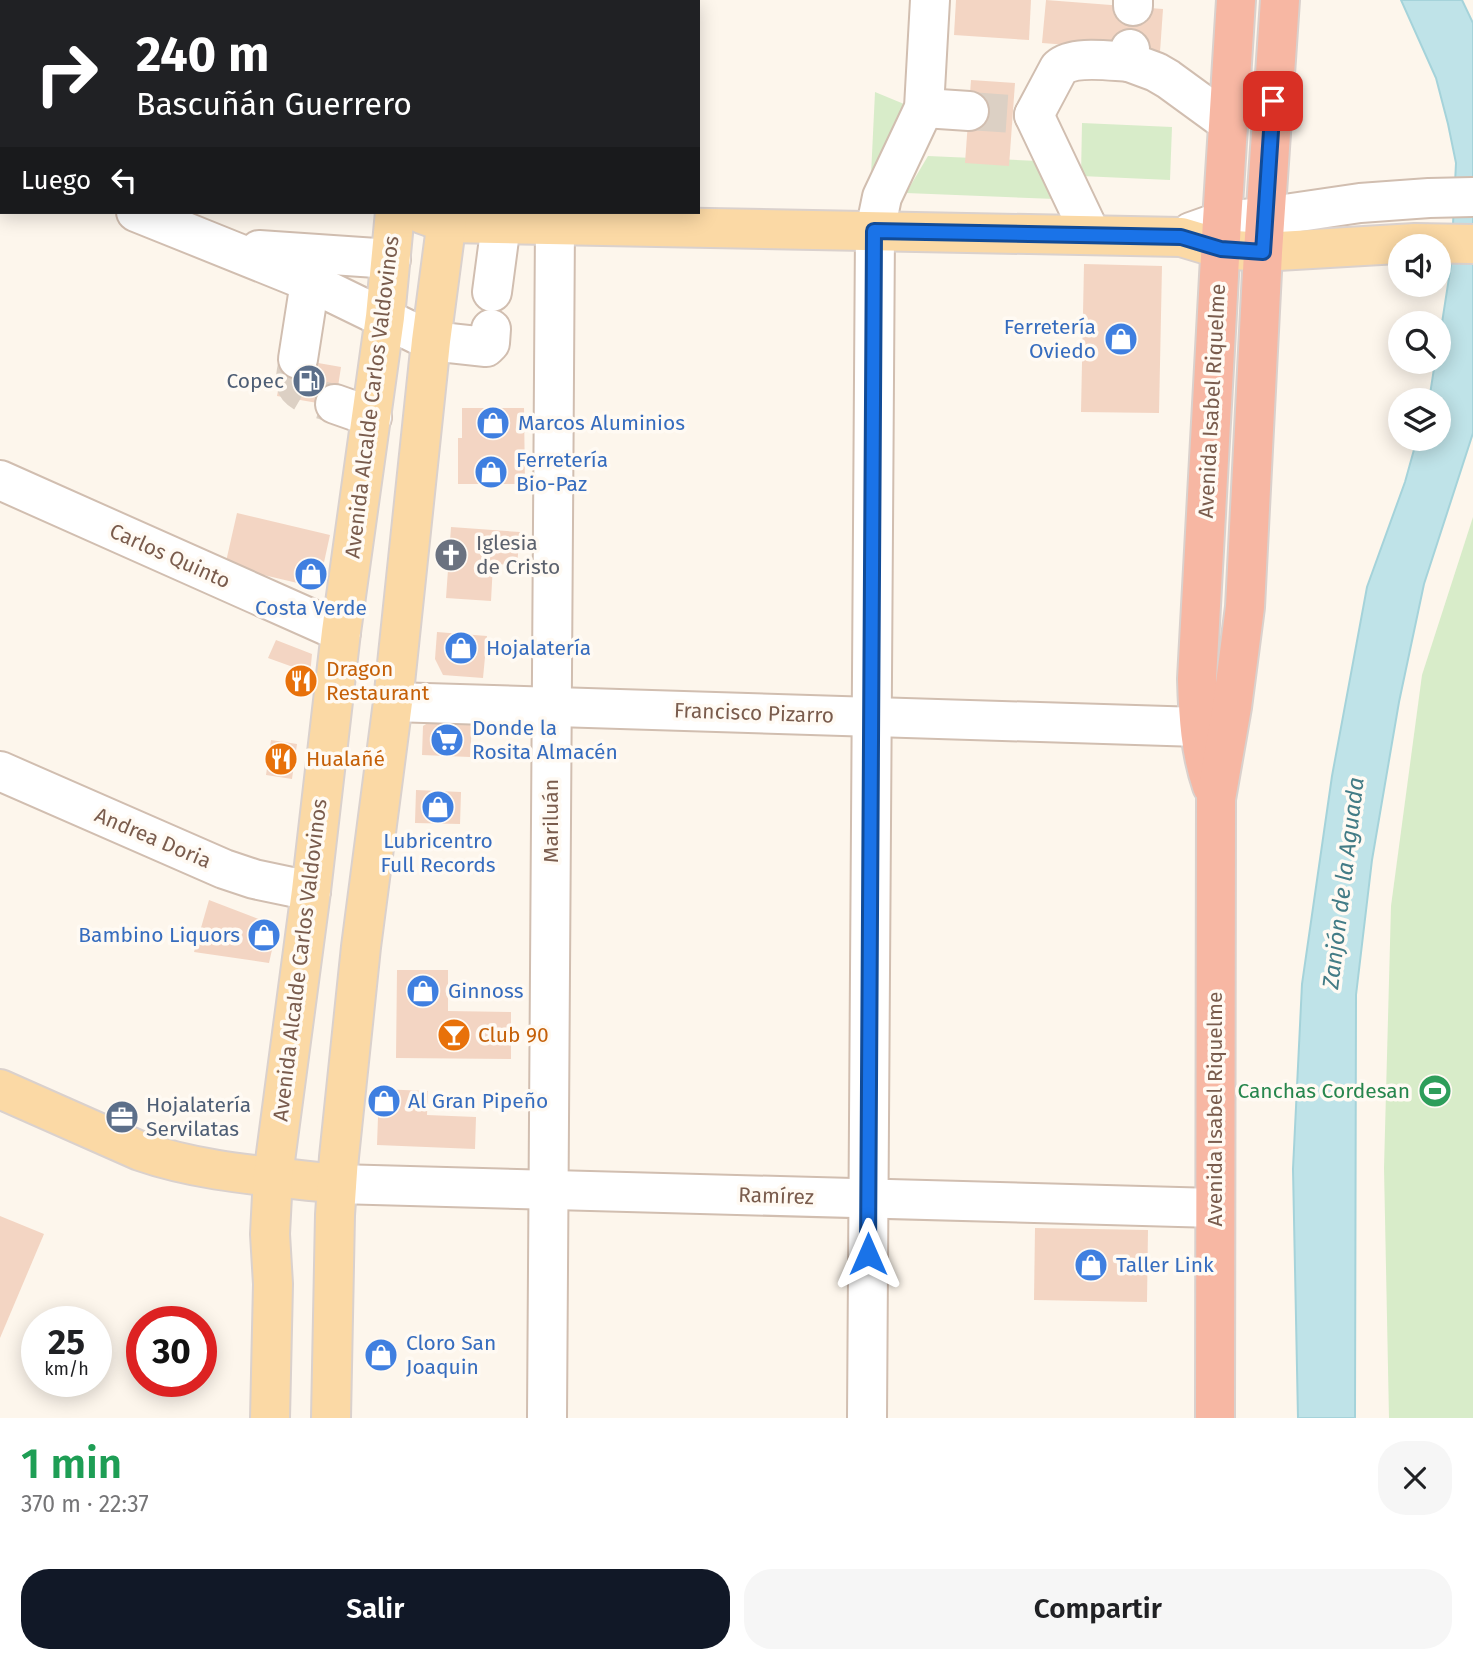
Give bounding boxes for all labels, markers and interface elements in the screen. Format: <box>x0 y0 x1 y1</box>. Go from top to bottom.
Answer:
text: 240 m <box>136 25 269 84</box>
icon: right <box>21 28 112 119</box>
pin <box>1243 71 1303 131</box>
icon: arrive <box>1254 82 1292 120</box>
text: Bascuñán Guerrero <box>136 85 412 123</box>
icon: left <box>105 161 143 199</box>
text: Luego <box>21 165 91 196</box>
street label: Avenida Alcalde Carlos Valdovinos <box>339 234 405 560</box>
map controls <box>1388 234 1451 451</box>
button: sound <box>1388 234 1451 297</box>
street label: Avenida Isabel Riquelme <box>1193 283 1231 519</box>
button: search <box>1388 311 1451 374</box>
place label: Ferretería Oviedo <box>1004 314 1096 364</box>
shop icon: Ferretería Oviedo <box>1102 320 1140 358</box>
fuel station icon: Copec <box>290 362 328 400</box>
place label: Copec <box>226 368 284 394</box>
button: layers <box>1388 388 1451 451</box>
shop icon: Marcos Aluminios <box>474 404 512 442</box>
place label: Marcos Aluminios <box>518 410 685 436</box>
place label: Ferretería Bio-Paz <box>516 447 608 497</box>
shop icon: Ferretería Bio-Paz <box>472 453 510 491</box>
street label: Carlos Quinto <box>106 518 234 594</box>
place label: Iglesia de Cristo <box>476 530 560 580</box>
church icon: Iglesia de Cristo <box>432 536 470 574</box>
shop icon: Costa Verde <box>292 555 330 593</box>
place label: Costa Verde <box>255 595 367 621</box>
shop icon: Hojalatería <box>442 629 480 667</box>
place label: Hojalatería <box>486 635 591 661</box>
place label: Dragon Restaurant <box>326 656 430 706</box>
restaurant icon: Dragon Restaurant <box>282 662 320 700</box>
street label: Francisco Pizarro <box>674 697 834 729</box>
place label: Donde la Rosita Almacén <box>472 715 618 765</box>
supermarket icon: Donde la Rosita Almacén <box>428 721 466 759</box>
restaurant icon: Hualañé <box>262 740 300 778</box>
place label: Hualañé <box>306 746 385 772</box>
water label: Zanjón de la Aguada <box>1316 776 1370 991</box>
street label: Mariluán <box>538 779 564 863</box>
shop icon: Lubricentro Full Records <box>419 788 457 826</box>
street label: Avenida Alcalde Carlos Valdovinos <box>267 797 333 1123</box>
street label: Andrea Doria <box>91 802 215 874</box>
place label: Lubricentro Full Records <box>380 828 496 878</box>
shop icon: Bambino Liquors <box>245 916 283 954</box>
place label: Bambino Liquors <box>78 922 240 948</box>
shop icon: Ginnoss <box>404 972 442 1010</box>
place label: Ginnoss <box>448 978 524 1004</box>
street label: Avenida Isabel Riquelme <box>1202 992 1228 1226</box>
bar icon: Club 90 <box>435 1016 473 1054</box>
place label: Club 90 <box>478 1022 549 1048</box>
sports icon: Canchas Cordesan <box>1416 1072 1454 1110</box>
place label: Canchas Cordesan <box>1237 1078 1410 1104</box>
shop icon: Al Gran Pipeño <box>365 1082 403 1120</box>
place label: Al Gran Pipeño <box>408 1088 548 1114</box>
place label: Hojalatería Servilatas <box>146 1092 251 1142</box>
office icon: Hojalatería Servilatas <box>103 1098 141 1136</box>
street label: Ramírez <box>738 1182 814 1210</box>
position arrow <box>831 1217 905 1291</box>
shop icon: Taller Link <box>1072 1246 1110 1284</box>
place label: Taller Link <box>1116 1252 1214 1278</box>
speed limit sign: 30 <box>126 1306 217 1397</box>
text: 25 <box>48 1321 85 1363</box>
place label: Cloro San Joaquin <box>406 1330 496 1380</box>
shop icon: Cloro San Joaquin <box>362 1336 400 1374</box>
text: km/h <box>44 1358 89 1380</box>
text: 1 min <box>21 1439 122 1489</box>
button: close <box>1378 1441 1452 1515</box>
text: 370 m · 22:37 <box>21 1490 149 1518</box>
button: Salir <box>21 1569 730 1649</box>
button: Compartir <box>744 1569 1452 1649</box>

